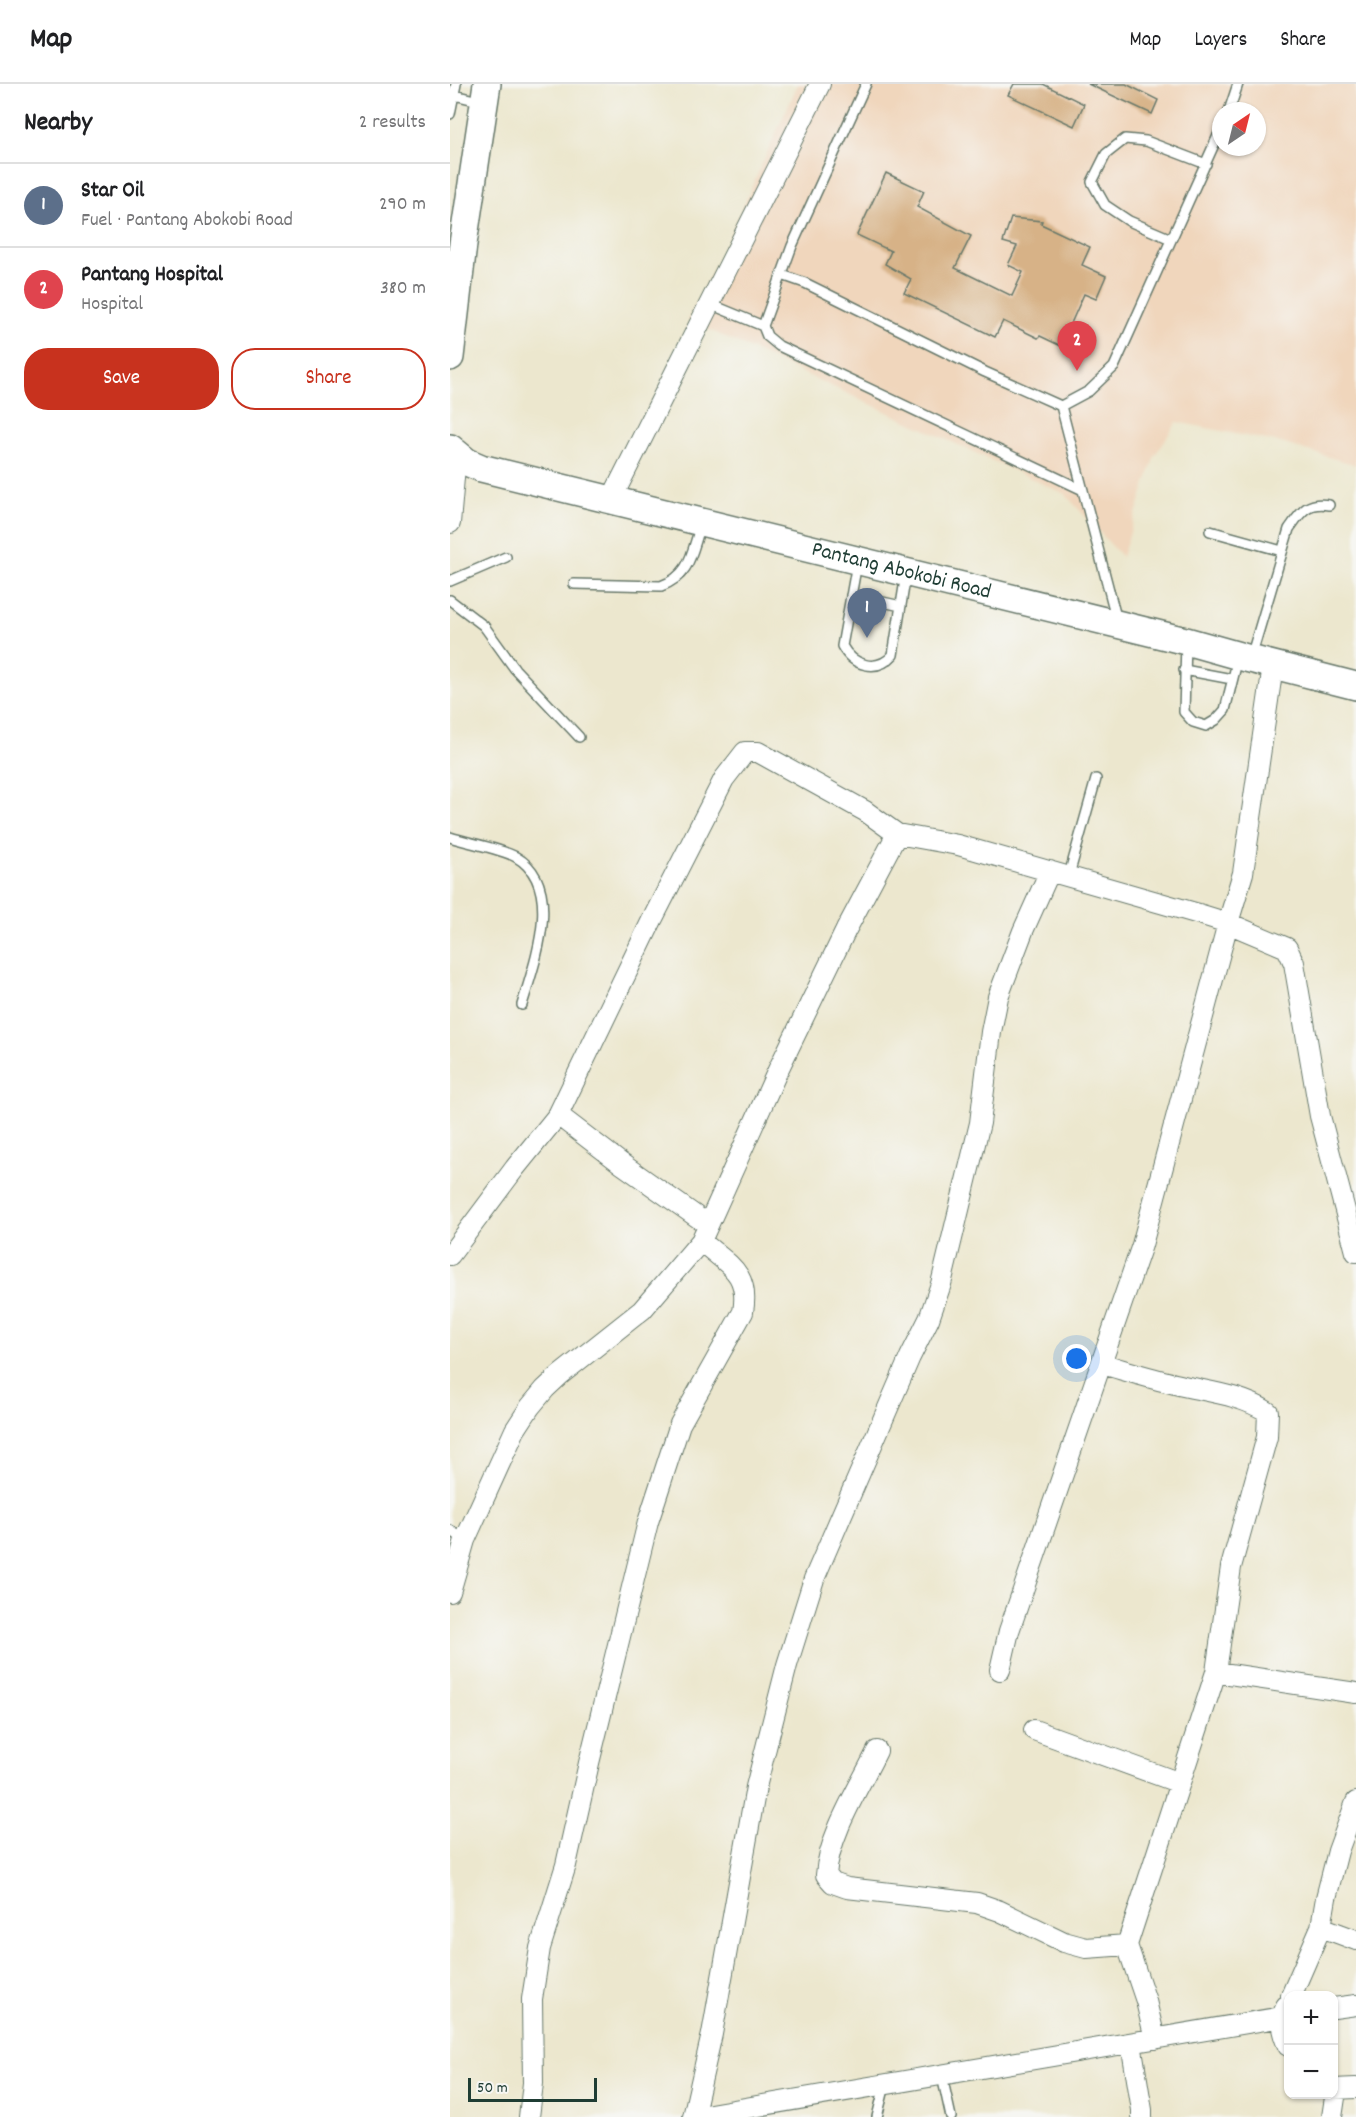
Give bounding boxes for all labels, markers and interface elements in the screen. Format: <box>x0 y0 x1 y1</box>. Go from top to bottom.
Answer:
text: Map <box>30 21 72 61</box>
text: Map <box>1130 26 1161 56</box>
text: Layers <box>1194 26 1247 56</box>
text: Share <box>1280 26 1326 56</box>
north arrow <box>1212 102 1266 156</box>
text: Nearby <box>24 105 92 142</box>
text: 2 results <box>359 109 426 137</box>
text: Star Oil <box>81 176 144 207</box>
text: 1 <box>41 191 46 219</box>
text: 290 m <box>379 191 426 219</box>
text: Fuel · Pantang Abokobi Road <box>81 207 293 235</box>
text: Pantang Hospital <box>81 260 223 291</box>
text: 2 <box>39 275 48 303</box>
text: 380 m <box>380 275 426 303</box>
text: Hospital <box>81 291 143 319</box>
pin: 2 <box>1058 322 1096 371</box>
button: Save <box>24 348 219 410</box>
button: Share <box>231 348 426 410</box>
street label: Pantang Abokobi Road <box>808 534 994 608</box>
pin: 1 <box>848 588 886 638</box>
your location <box>1062 1344 1091 1373</box>
map controls <box>1284 1991 1338 2099</box>
button: + <box>1284 1991 1338 2045</box>
button: − <box>1284 2045 1338 2099</box>
scale bar <box>468 2075 597 2102</box>
text: 50 m <box>477 2077 508 2100</box>

